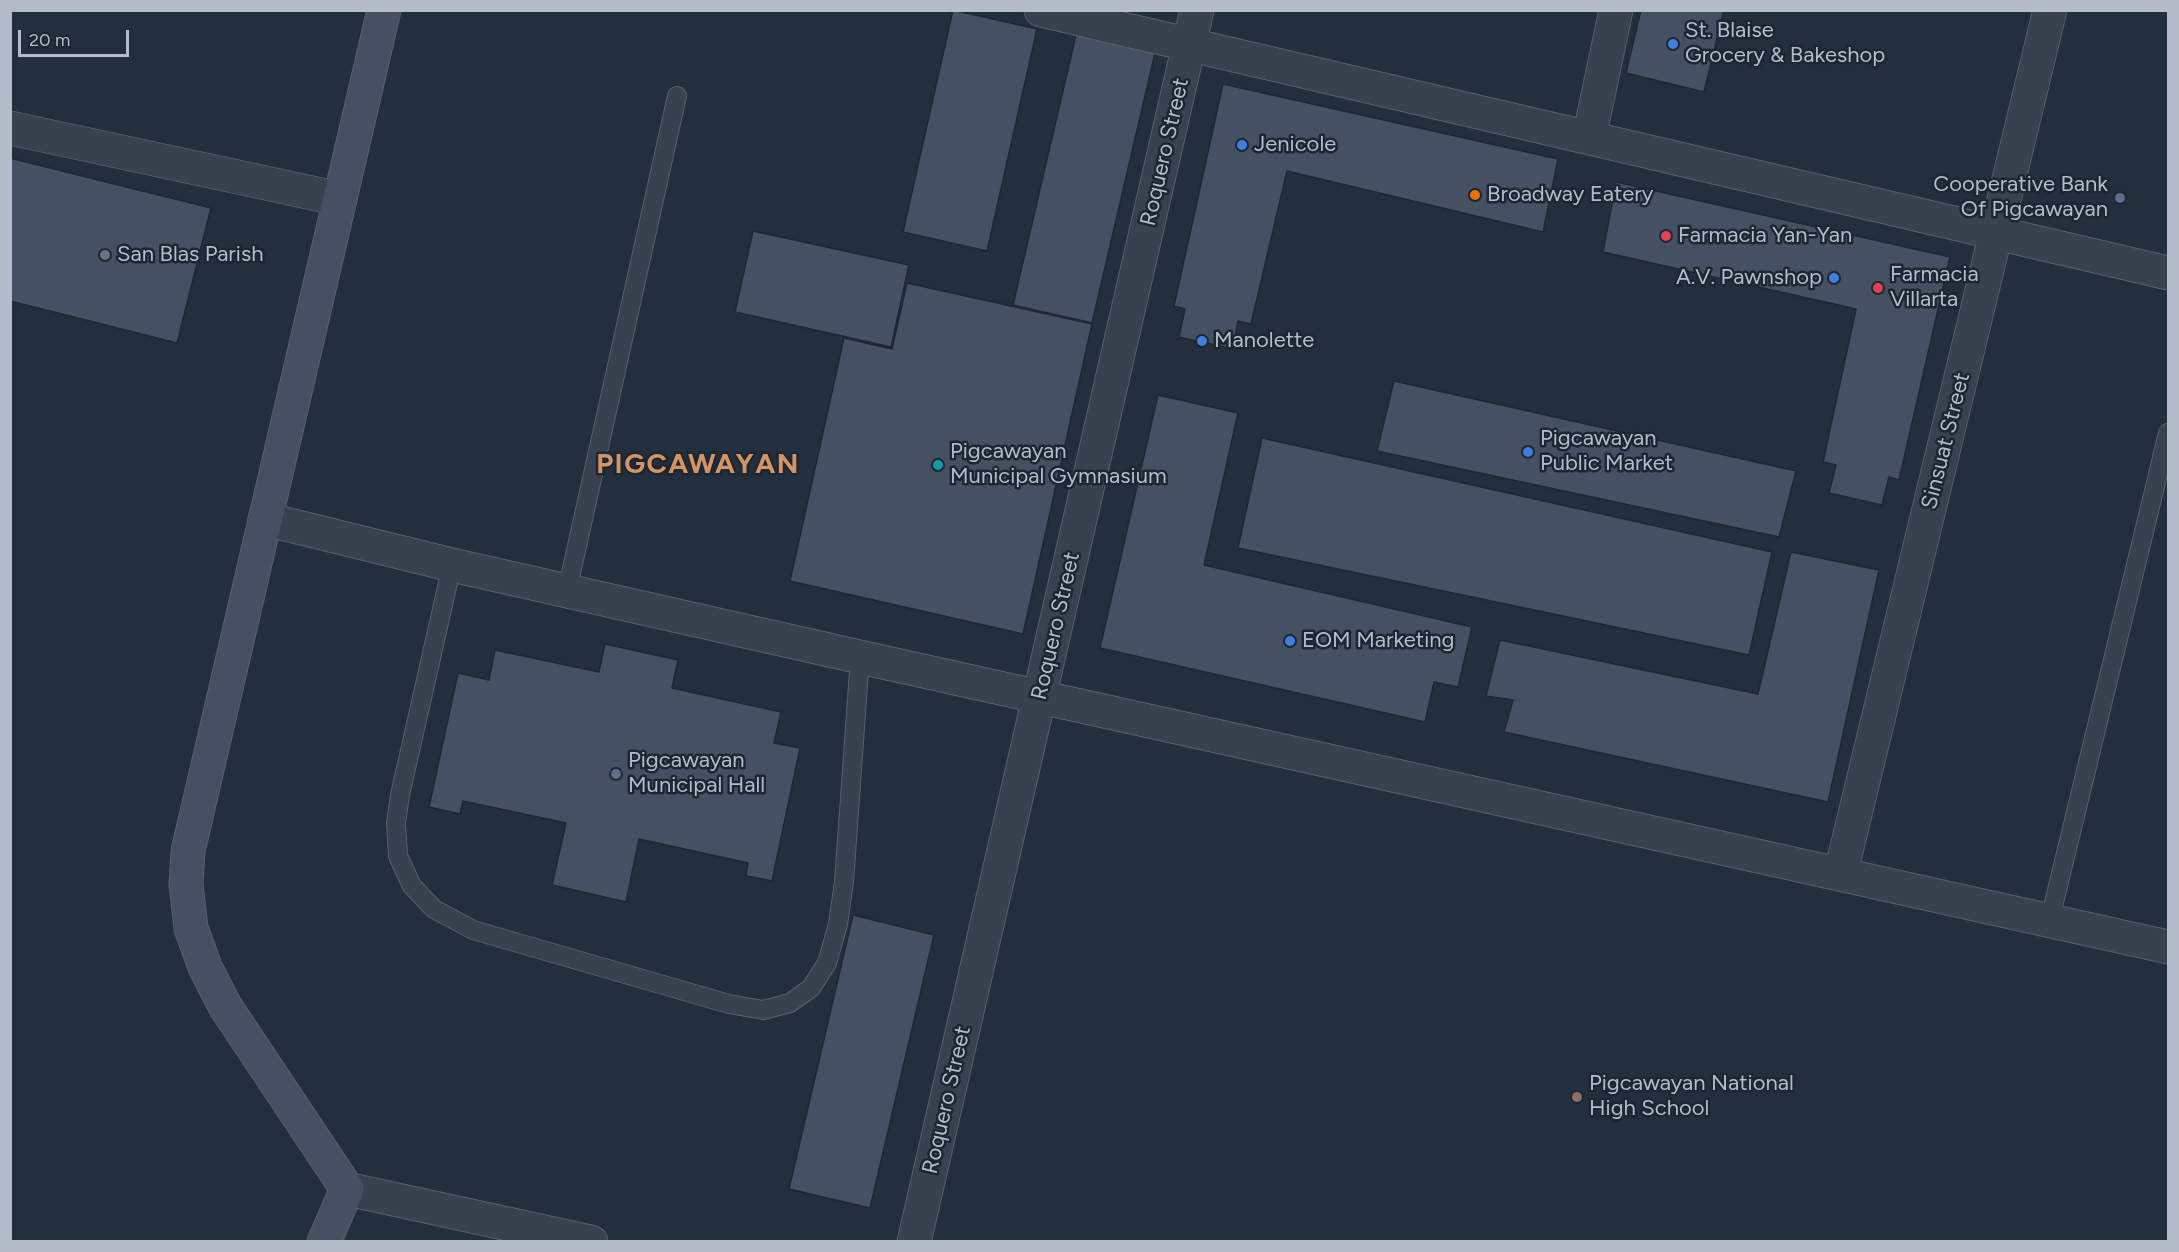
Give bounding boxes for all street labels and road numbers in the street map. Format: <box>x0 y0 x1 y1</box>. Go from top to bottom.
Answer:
street label: Roquero Street <box>1135 76 1195 228</box>
street label: Sinsuat Street <box>1916 370 1976 512</box>
street label: Roquero Street <box>1026 550 1086 702</box>
street label: Roquero Street <box>917 1024 977 1176</box>

